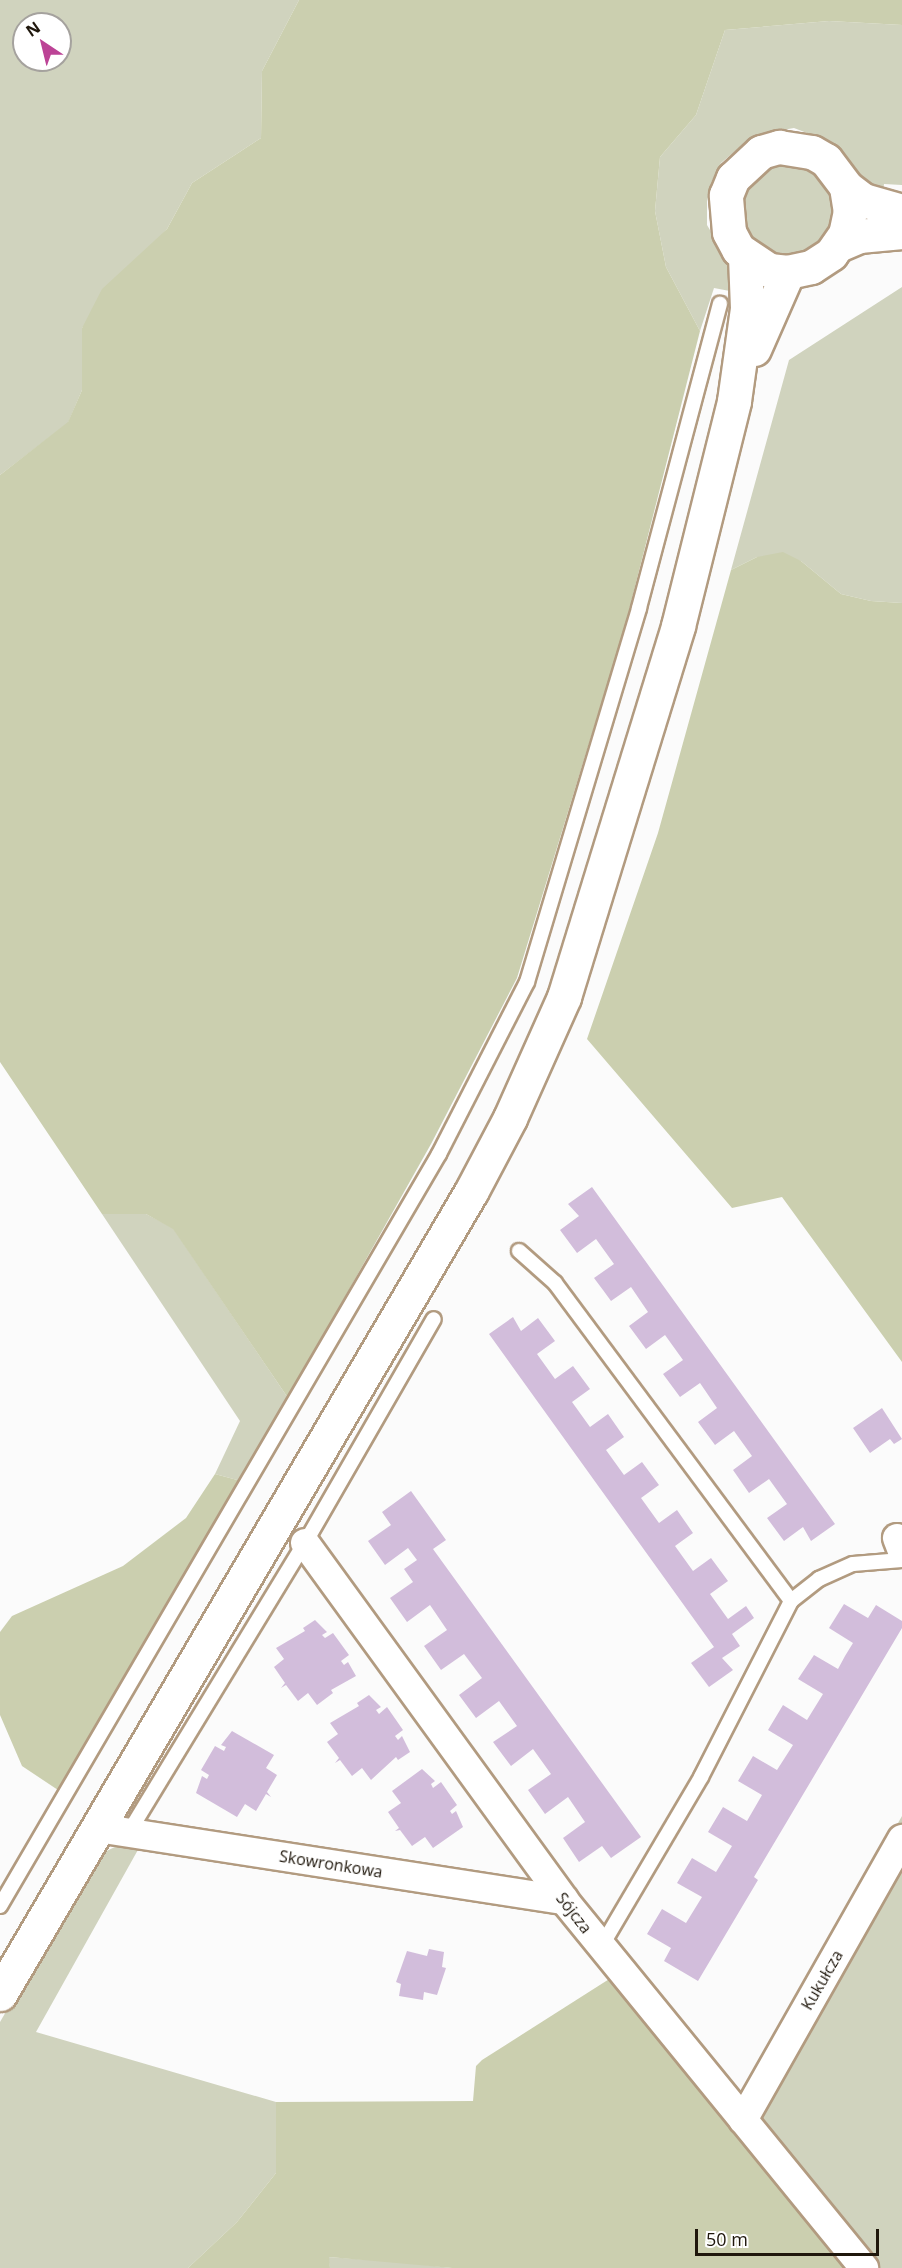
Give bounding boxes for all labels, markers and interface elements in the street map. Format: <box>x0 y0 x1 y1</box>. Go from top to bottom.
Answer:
north arrow <box>12 12 72 72</box>
text: N <box>21 16 44 42</box>
street label: Skowronkowa <box>278 1846 384 1882</box>
street label: Sójcza <box>552 1889 596 1937</box>
street label: Kukułcza <box>797 1947 847 2013</box>
scale bar <box>698 2217 882 2255</box>
text: 50 m <box>706 2227 748 2251</box>

